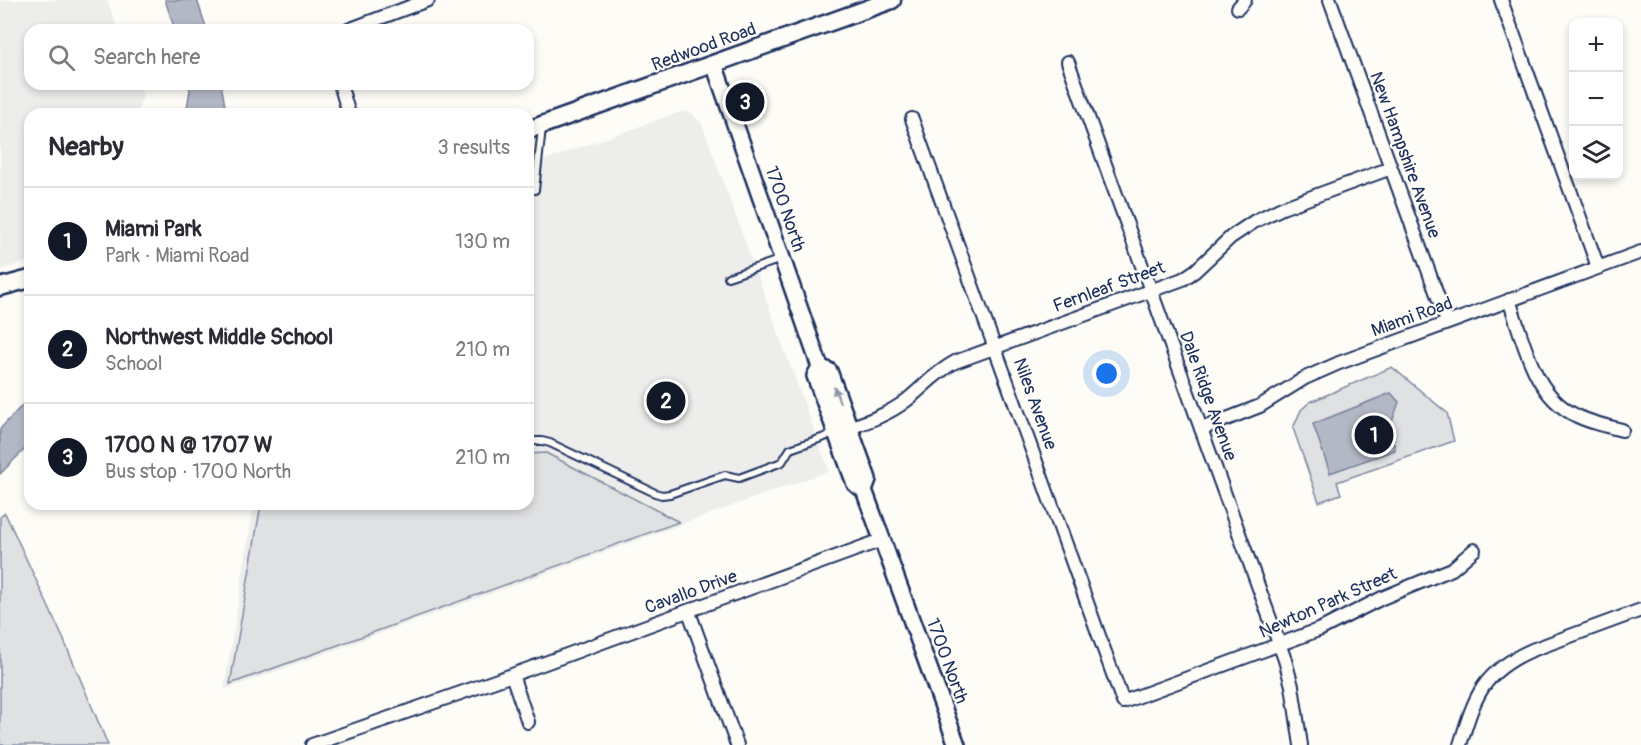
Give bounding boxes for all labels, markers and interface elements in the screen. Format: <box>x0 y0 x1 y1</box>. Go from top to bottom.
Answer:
street label: Redwood Road <box>649 17 759 77</box>
map controls <box>1569 18 1623 180</box>
button: + <box>1569 18 1623 72</box>
search box <box>24 24 534 90</box>
icon: search <box>45 41 78 74</box>
text: Search here <box>93 43 200 71</box>
street label: New Hampshire Avenue <box>1364 69 1446 241</box>
button: − <box>1569 72 1623 126</box>
pin: 3 <box>726 80 764 124</box>
button: layers <box>1569 126 1623 180</box>
text: Nearby <box>48 131 124 163</box>
text: 3 results <box>438 135 510 160</box>
street label: 1700 North <box>760 163 810 255</box>
text: Miami Park <box>105 215 202 243</box>
text: 1 <box>64 229 71 254</box>
text: 130 m <box>455 229 510 254</box>
text: Park · Miami Road <box>105 243 250 268</box>
street label: Fernleaf Street <box>1050 256 1169 318</box>
street label: Miami Road <box>1368 292 1456 342</box>
text: Northwest Middle School <box>105 323 333 351</box>
street label: Dale Ridge Avenue <box>1174 328 1242 464</box>
text: 2 <box>62 337 73 362</box>
text: 210 m <box>455 337 510 362</box>
text: School <box>105 351 162 376</box>
street label: Niles Avenue <box>1008 355 1062 453</box>
your location <box>1092 359 1121 388</box>
pin: 2 <box>646 378 686 424</box>
one-way arrow <box>832 386 842 404</box>
pin: 1 <box>1354 412 1394 458</box>
text: 1700 N @ 1707 W <box>105 431 273 459</box>
text: 3 <box>62 445 73 470</box>
text: 210 m <box>455 445 510 470</box>
text: Bus stop · 1700 North <box>105 459 291 484</box>
street label: Newton Park Street <box>1256 562 1401 644</box>
street label: Cavallo Drive <box>642 565 740 619</box>
street label: 1700 North <box>921 615 973 707</box>

